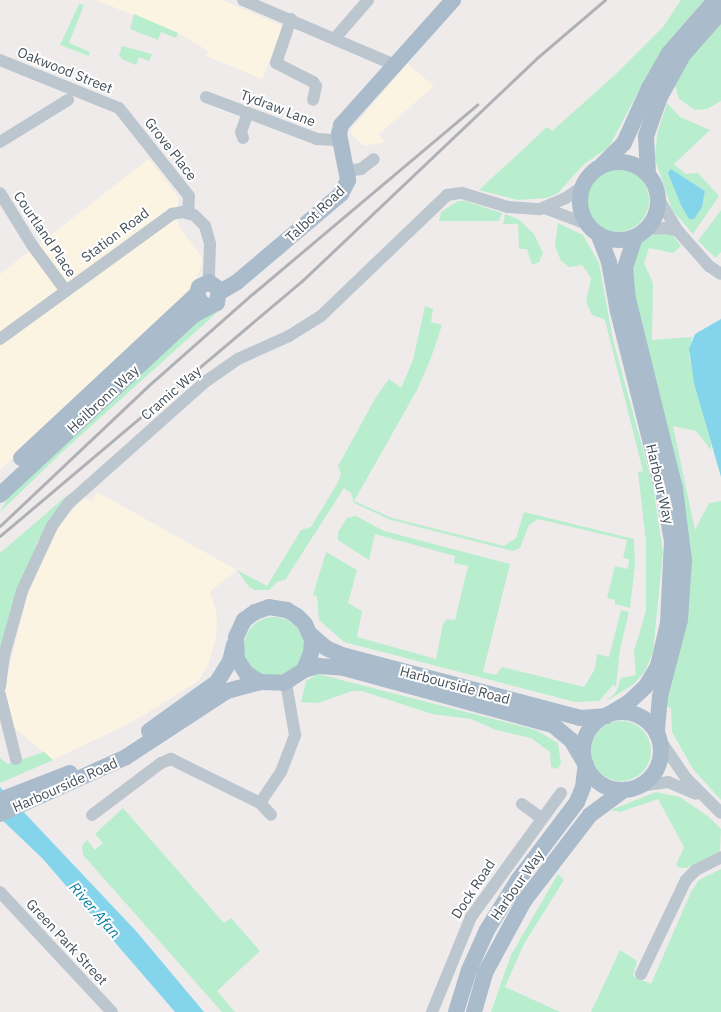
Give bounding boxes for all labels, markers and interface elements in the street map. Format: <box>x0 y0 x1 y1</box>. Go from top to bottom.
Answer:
street label: Oakwood Street <box>15 43 115 97</box>
street label: Tydraw Lane <box>238 86 318 130</box>
street label: Grove Place <box>141 114 201 184</box>
street label: Talbot Road <box>282 182 348 246</box>
street label: Courtland Place <box>10 188 80 280</box>
street label: Station Road <box>78 204 152 266</box>
street label: Heilbronn Way <box>64 362 142 436</box>
street label: Cramic Way <box>138 362 204 424</box>
street label: Harbour Way <box>643 442 677 526</box>
street label: Harbourside Road <box>398 662 512 708</box>
street label: Harbourside Road <box>10 754 120 816</box>
street label: Harbour Way <box>487 847 547 923</box>
street label: Dock Road <box>448 856 498 922</box>
water label: River Afan <box>66 878 124 942</box>
street label: Green Park Street <box>23 896 111 988</box>

